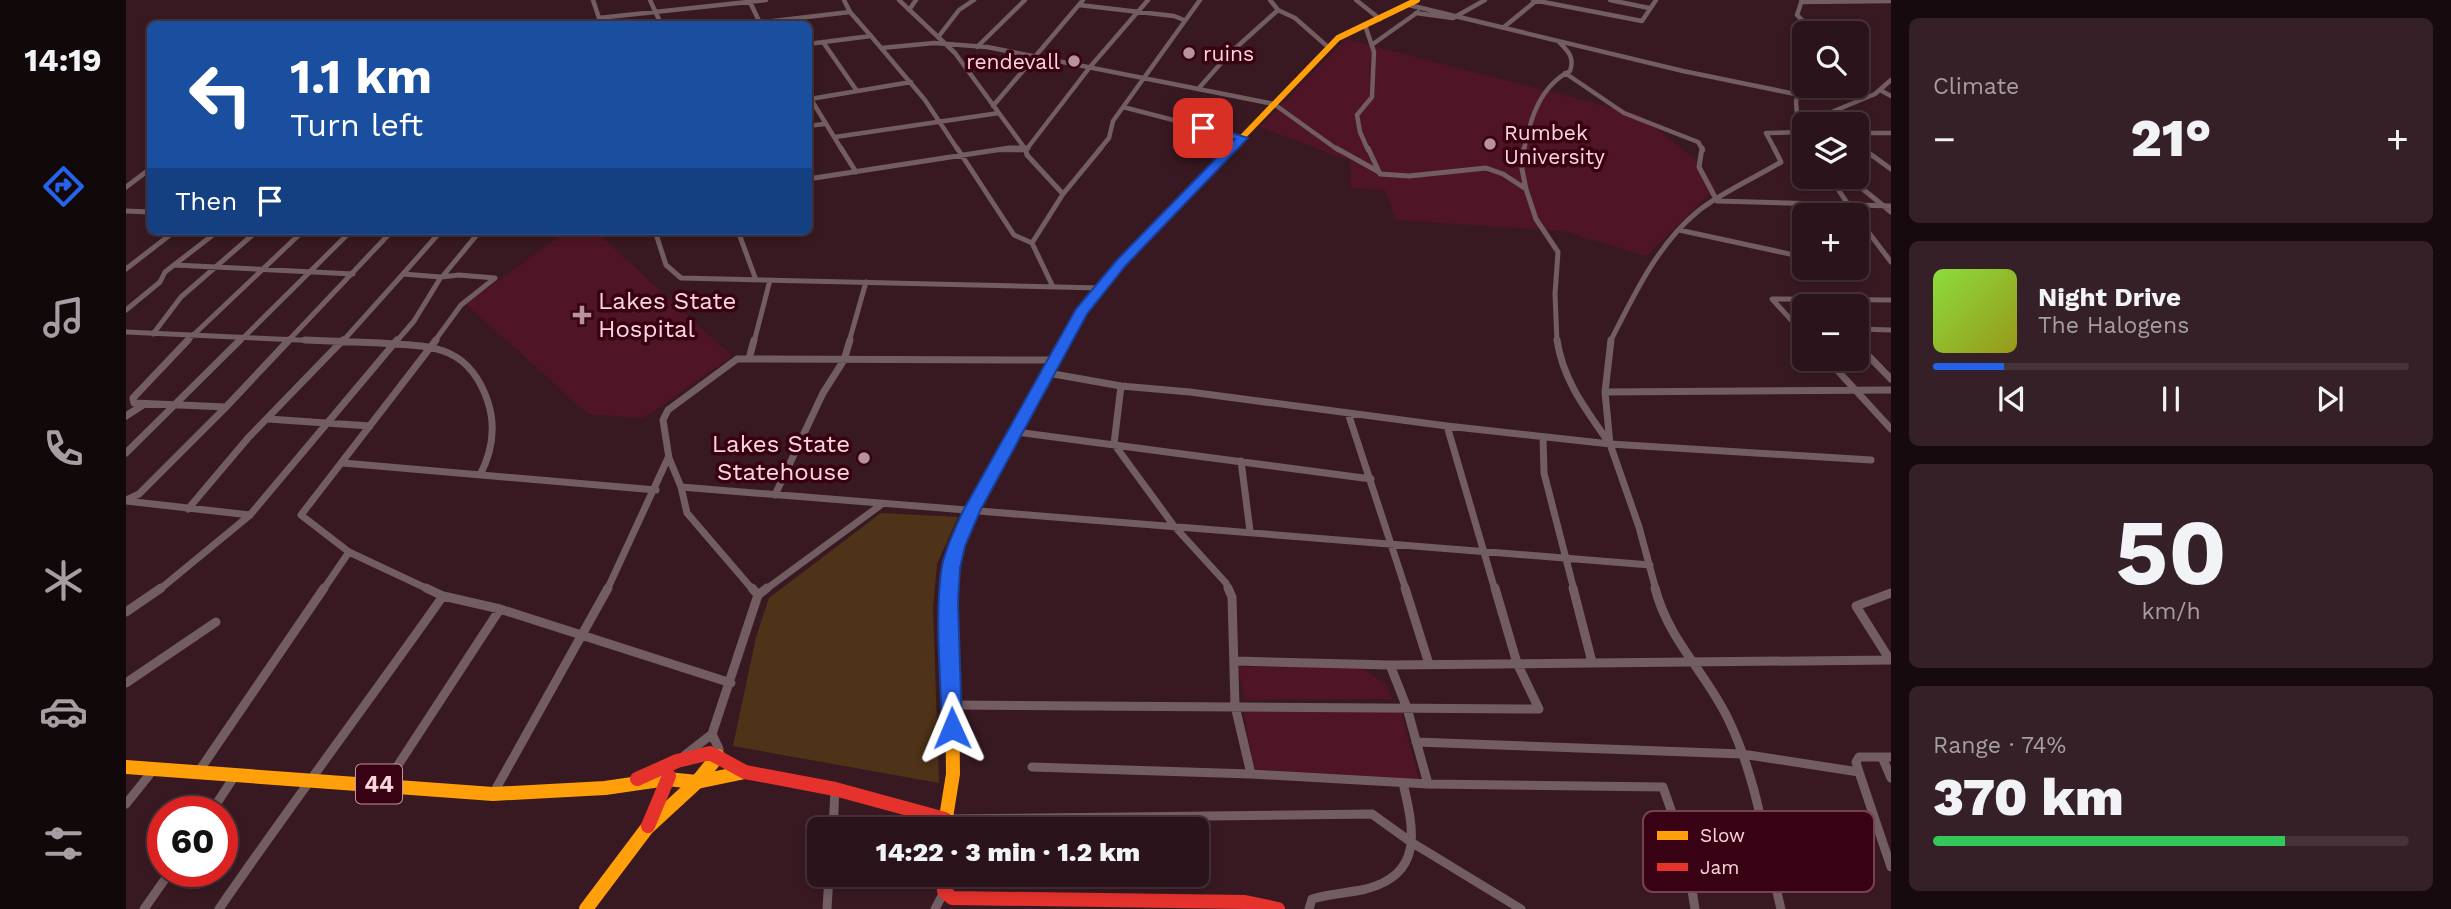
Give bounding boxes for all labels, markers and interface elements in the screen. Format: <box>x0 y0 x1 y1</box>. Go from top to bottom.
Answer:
map controls <box>1792 21 1869 371</box>
button: search <box>1792 21 1869 98</box>
text: 14:19 <box>24 41 102 79</box>
place label: ruins <box>1203 41 1254 66</box>
marker: ruins <box>1181 45 1197 61</box>
text: 1.1 km <box>290 47 432 105</box>
icon: left <box>175 49 266 140</box>
place label: rendevall <box>966 49 1061 74</box>
marker: rendevall <box>1066 53 1082 69</box>
text: Climate <box>1933 73 2019 100</box>
pin <box>1173 98 1233 158</box>
text: Turn left <box>290 106 423 144</box>
text: 21° <box>2131 108 2211 169</box>
icon: arrive <box>1184 109 1222 147</box>
button: layers <box>1792 112 1869 189</box>
text: − <box>1933 117 1956 161</box>
text: + <box>2386 117 2409 161</box>
place label: Rumbek University <box>1504 120 1605 169</box>
marker: Rumbek University <box>1482 136 1498 152</box>
icon: directions <box>39 162 88 211</box>
icon: arrive <box>251 182 289 220</box>
text: Then <box>175 186 237 216</box>
button: + <box>1792 203 1869 280</box>
text: Night Drive <box>2038 282 2181 312</box>
place label: Lakes State Hospital <box>598 287 736 343</box>
icon: music <box>39 293 88 342</box>
button: − <box>1792 294 1869 371</box>
marker: Lakes State Hospital <box>572 305 592 325</box>
text: The Halogens <box>2038 312 2189 339</box>
icon: previous <box>1993 380 2031 418</box>
icon: pause <box>2152 380 2190 418</box>
icon: next <box>2311 380 2349 418</box>
icon: phone <box>39 424 88 473</box>
place label: Lakes State Statehouse <box>712 430 850 486</box>
marker: Lakes State Statehouse <box>856 450 872 466</box>
text: 50 <box>2115 499 2227 606</box>
icon: climate <box>39 556 88 605</box>
text: km/h <box>2141 598 2201 625</box>
icon: car <box>39 687 88 736</box>
position arrow <box>915 691 989 765</box>
text: Range · 74% <box>1933 732 2066 759</box>
road number: 44 <box>356 764 402 804</box>
text: 370 km <box>1933 767 2124 828</box>
speed limit sign: 60 <box>147 796 238 887</box>
legend <box>1643 811 1874 892</box>
icon: filters <box>39 819 88 868</box>
text: Slow <box>1700 824 1745 847</box>
text: 14:22 · 3 min · 1.2 km <box>876 837 1140 867</box>
text: Jam <box>1700 856 1739 879</box>

